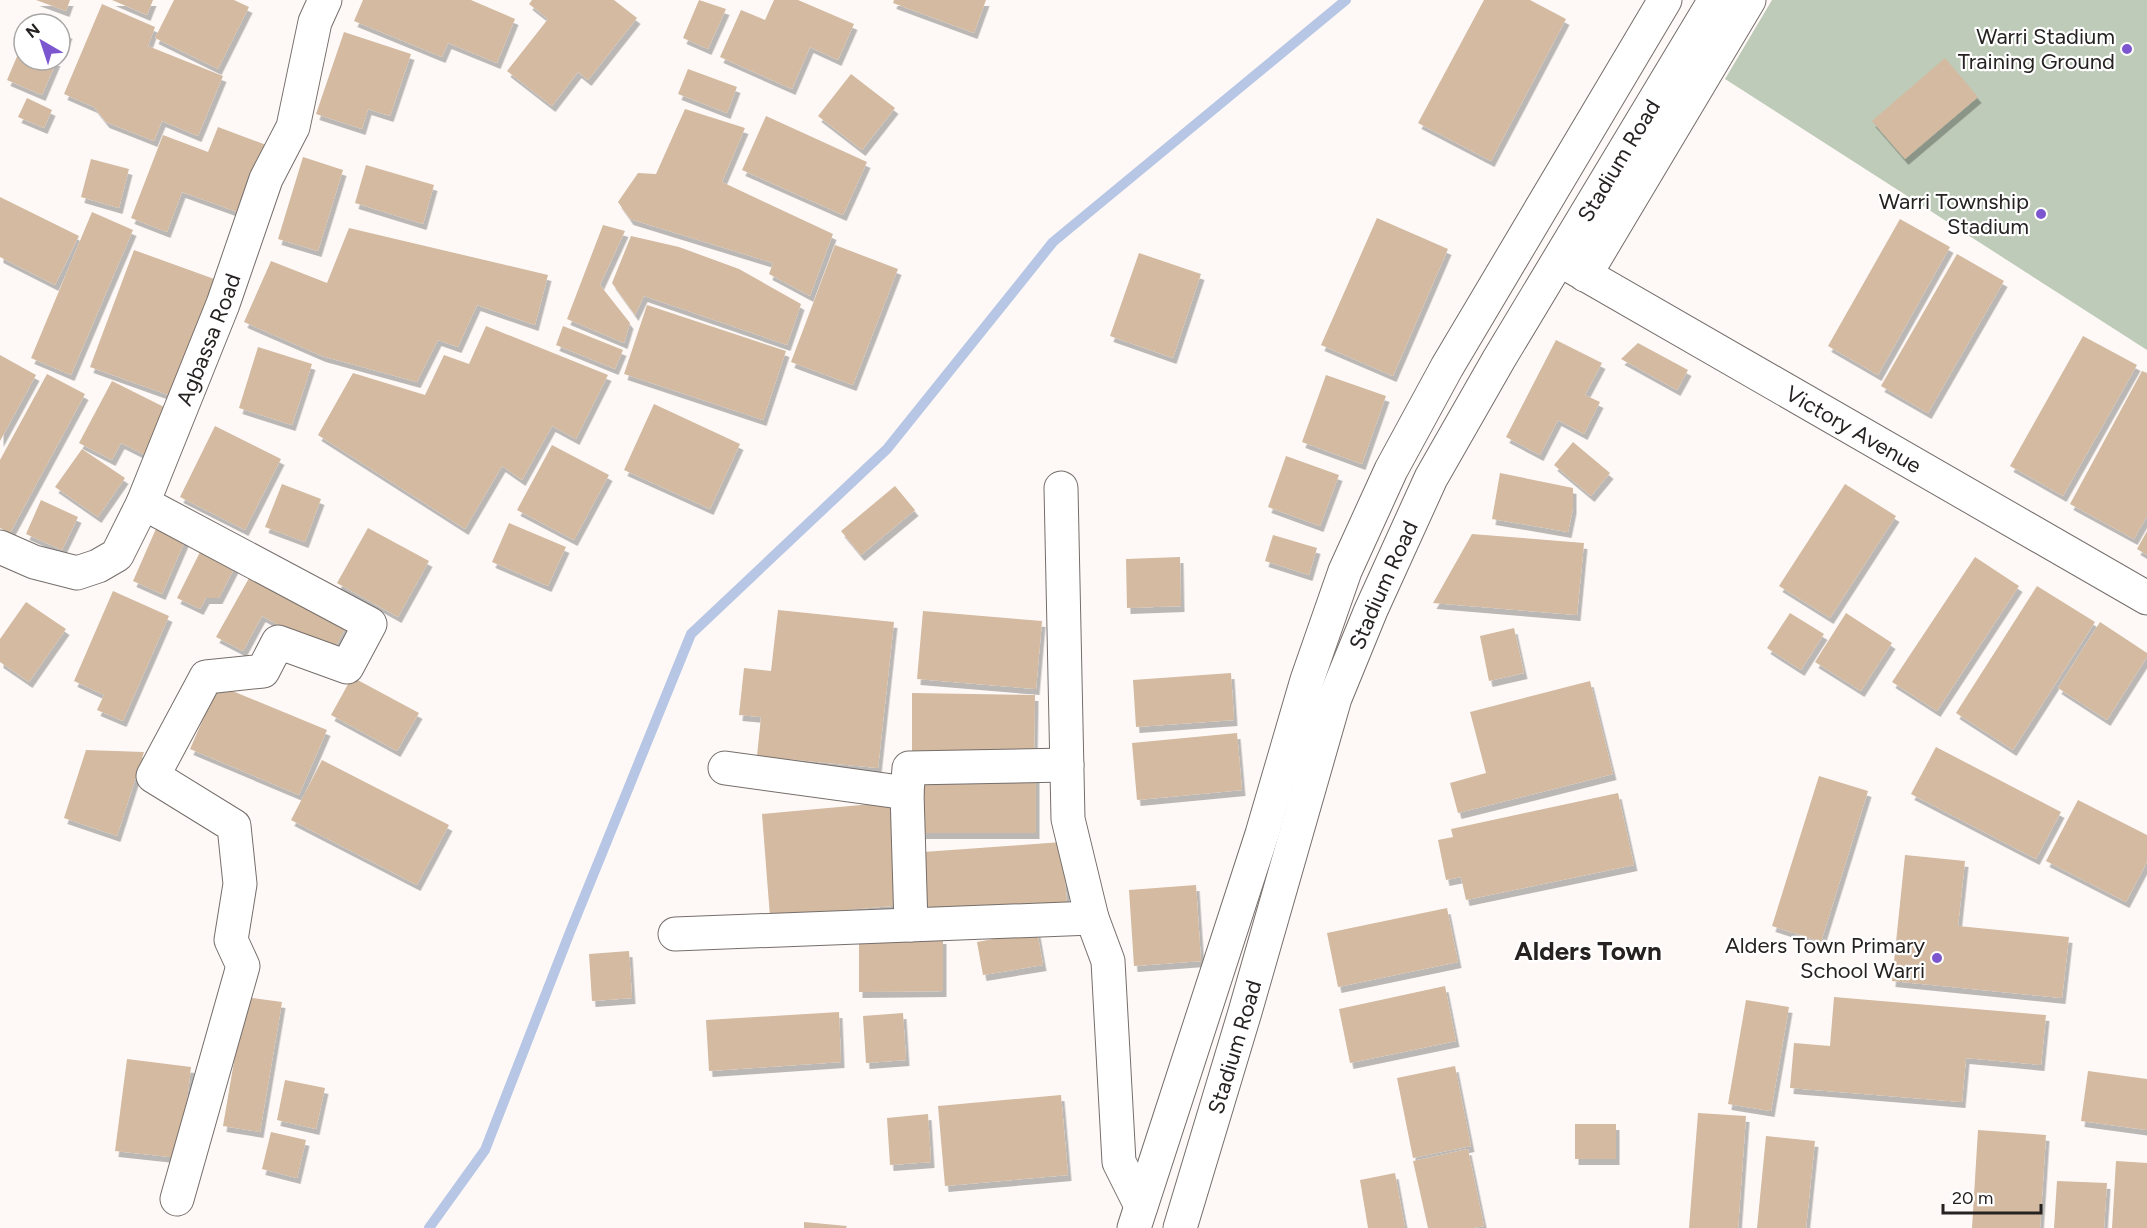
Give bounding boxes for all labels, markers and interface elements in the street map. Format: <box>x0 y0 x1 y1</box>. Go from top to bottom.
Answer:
north arrow <box>12 12 72 72</box>
text: N <box>22 19 44 42</box>
place label: Warri Stadium Training Ground <box>1958 23 2115 75</box>
marker: Warri Stadium Training Ground <box>2120 42 2134 56</box>
street label: Stadium Road <box>1572 95 1666 227</box>
place label: Warri Township Stadium <box>1879 188 2029 240</box>
marker: Warri Township Stadium <box>2034 207 2048 221</box>
street label: Agbassa Road <box>171 270 247 410</box>
street label: Victory Avenue <box>1781 380 1926 479</box>
street label: Stadium Road <box>1343 517 1424 654</box>
place label: Alders Town Primary School Warri <box>1725 932 1925 984</box>
district label: Alders Town <box>1514 935 1662 967</box>
marker: Alders Town Primary School Warri <box>1930 951 1944 965</box>
street label: Stadium Road <box>1202 977 1267 1117</box>
scale bar <box>1943 1177 2040 1215</box>
text: 20 m <box>1952 1187 1993 1209</box>

